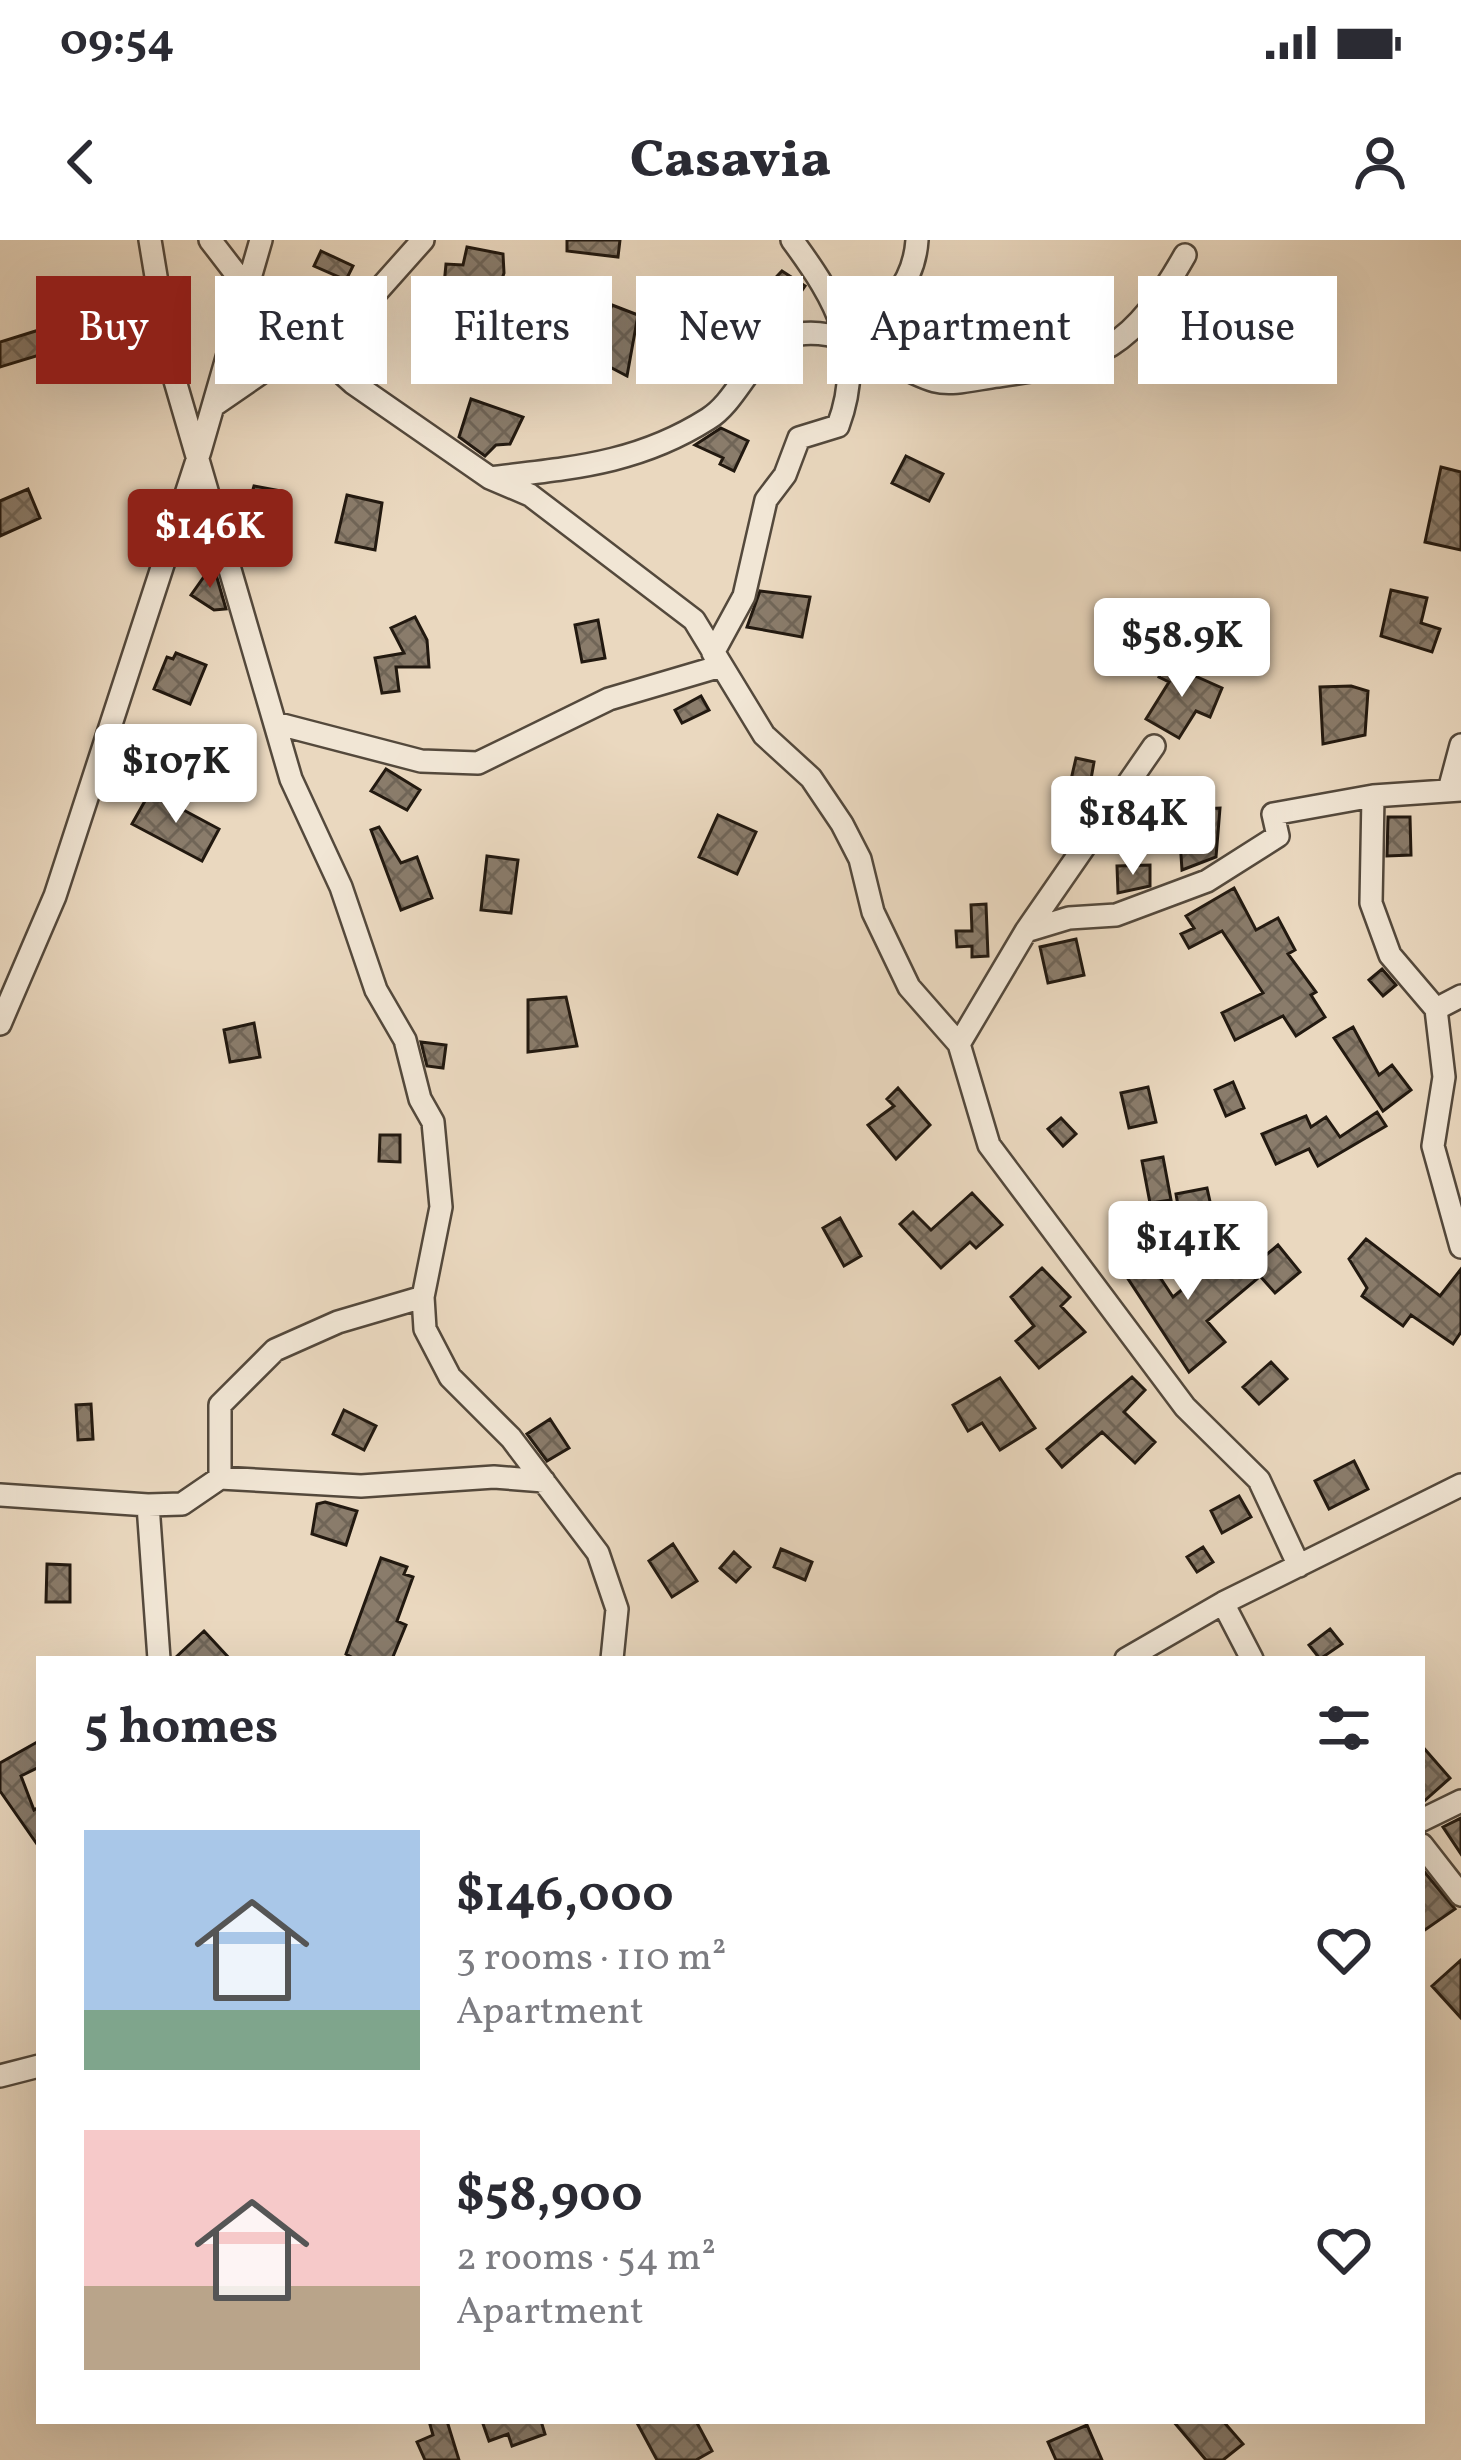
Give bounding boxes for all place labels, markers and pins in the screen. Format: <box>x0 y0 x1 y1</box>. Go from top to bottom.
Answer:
pin: $146K <box>126 489 294 591</box>
pin: $58.9K <box>1084 598 1280 700</box>
pin: $107K <box>92 724 260 826</box>
pin: $184K <box>1049 776 1217 878</box>
pin: $141K <box>1104 1201 1272 1303</box>

